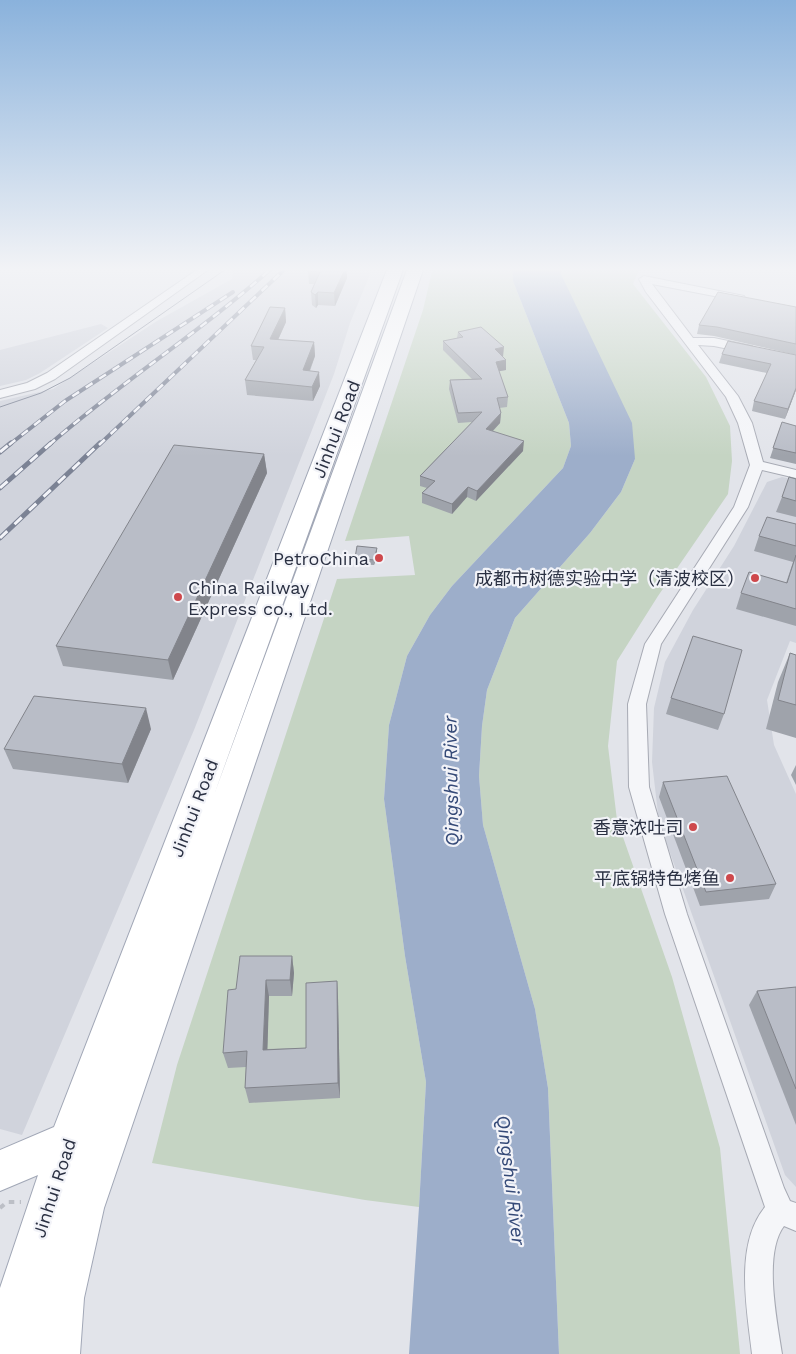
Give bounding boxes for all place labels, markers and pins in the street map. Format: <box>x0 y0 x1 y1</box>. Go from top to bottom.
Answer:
place label: PetroChina <box>273 548 369 569</box>
marker: PetroChina <box>373 552 385 564</box>
place label: 成都市树德实验中学（清波校区） <box>475 568 745 589</box>
marker: 成都市树德实验中学（清波校区） <box>749 572 761 584</box>
place label: China Railway Express co., Ltd. <box>188 577 333 619</box>
marker: China Railway Express co., Ltd. <box>172 591 184 603</box>
place label: 香意浓吐司 <box>593 817 683 838</box>
marker: 香意浓吐司 <box>687 821 699 833</box>
place label: 平底锅特色烤鱼 <box>594 868 720 889</box>
marker: 平底锅特色烤鱼 <box>724 872 736 884</box>

